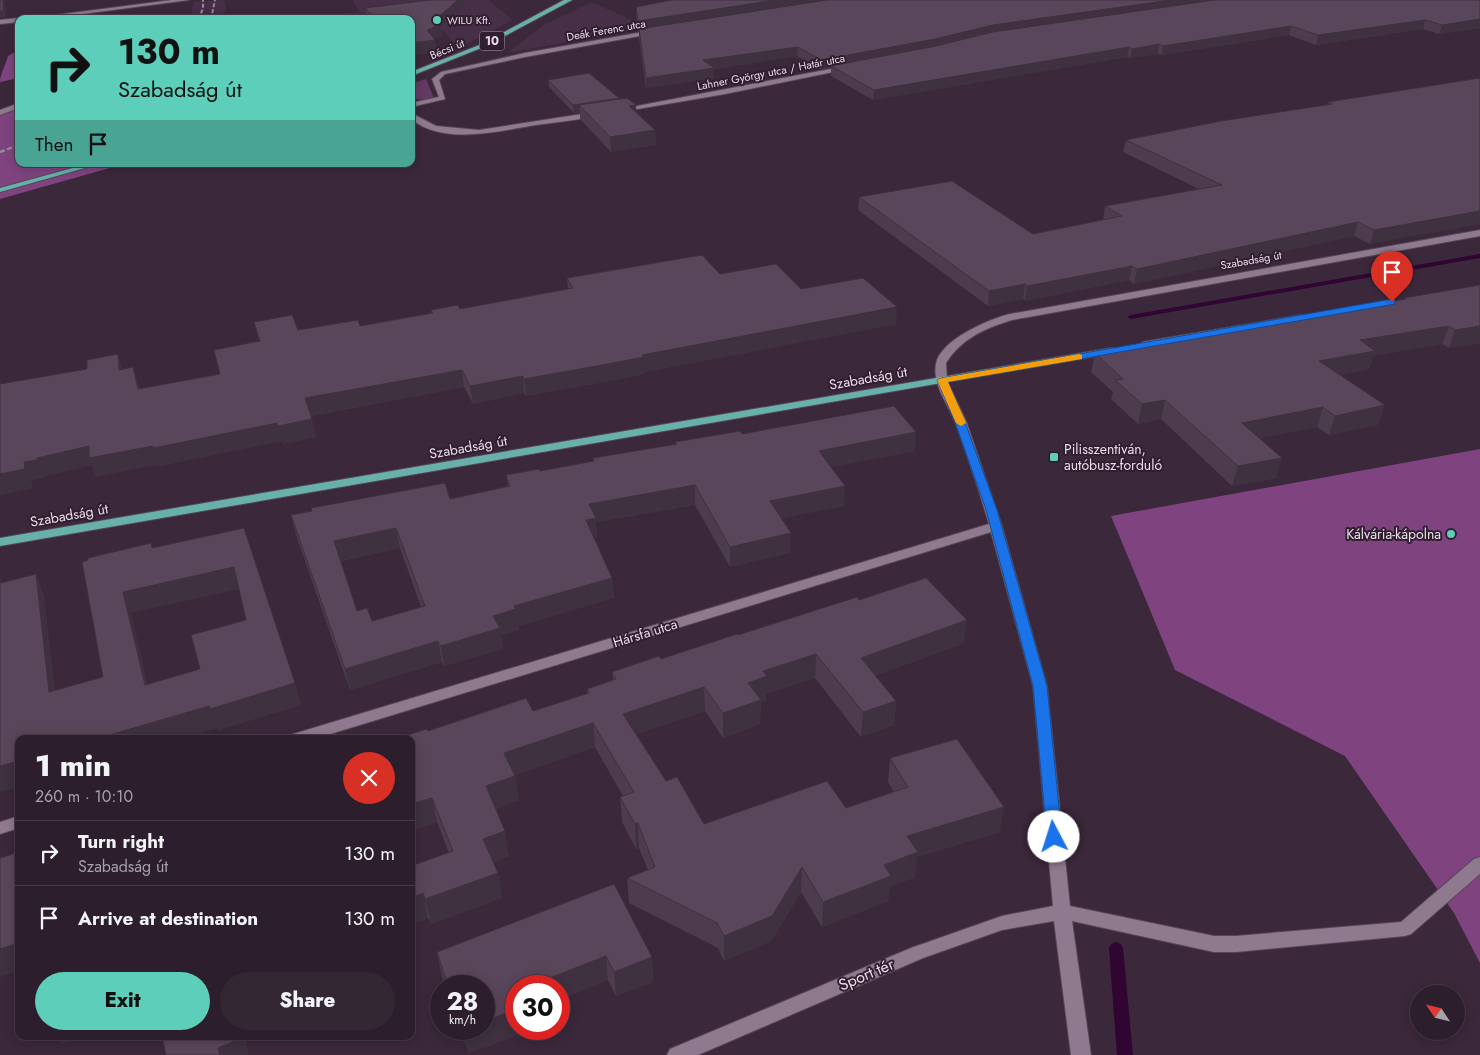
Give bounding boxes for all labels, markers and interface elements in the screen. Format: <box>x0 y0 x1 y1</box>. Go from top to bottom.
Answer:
place label: WILU Kft. <box>447 12 491 28</box>
marker: WILU Kft. <box>431 14 443 26</box>
street label: Deák Ferenc utca <box>565 15 647 45</box>
text: 130 m <box>118 27 220 77</box>
road number: 10 <box>480 31 504 50</box>
icon: right <box>35 35 100 100</box>
street label: Bécsi út <box>427 35 467 63</box>
street label: Lahner György utca / Határ utca <box>696 50 846 94</box>
text: Szabadság út <box>118 73 242 105</box>
icon: arrive <box>84 130 112 158</box>
text: Then <box>35 131 74 158</box>
street label: Szabadság út <box>1219 247 1283 273</box>
pin <box>1371 251 1413 302</box>
icon: arrive <box>1378 258 1406 286</box>
street label: Szabadság út <box>827 361 909 395</box>
street label: Szabadság út <box>427 430 509 464</box>
place label: Pilisszentiván, autóbusz-forduló <box>1064 439 1162 475</box>
marker: Pilisszentiván, autóbusz-forduló <box>1048 451 1060 463</box>
street label: Szabadság út <box>28 498 110 532</box>
place label: Kálvária-kápolna <box>1346 524 1441 544</box>
marker: Kálvária-kápolna <box>1445 528 1457 540</box>
street label: Hársfa utca <box>610 614 680 652</box>
text: 1 min <box>35 744 111 787</box>
button: close <box>343 752 395 804</box>
text: 260 m · 10:10 <box>35 785 133 808</box>
position arrow <box>1027 810 1079 862</box>
text: Turn right <box>78 828 164 855</box>
icon: right <box>35 839 63 867</box>
text: 130 m <box>344 840 395 867</box>
text: Szabadság út <box>78 855 168 878</box>
icon: arrive <box>35 904 63 932</box>
text: Arrive at destination <box>78 905 258 932</box>
text: 130 m <box>344 905 395 932</box>
street label: Sport tér <box>835 952 898 996</box>
button: Exit <box>35 972 210 1030</box>
button: Share <box>220 972 395 1030</box>
speed limit sign: 30 <box>505 975 570 1040</box>
text: 28 <box>446 983 479 1019</box>
north arrow <box>1410 985 1465 1040</box>
map controls <box>1410 985 1465 1040</box>
text: km/h <box>449 1011 476 1029</box>

